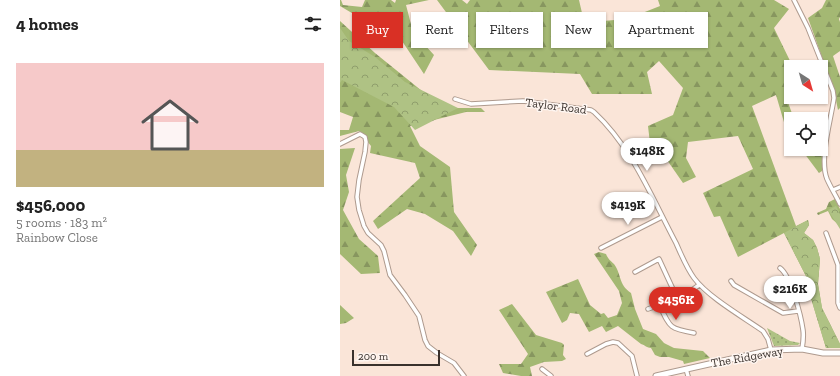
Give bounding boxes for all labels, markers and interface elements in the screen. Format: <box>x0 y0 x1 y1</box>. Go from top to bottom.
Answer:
chip: Buy <box>352 12 403 48</box>
chip: Rent <box>411 12 468 48</box>
chip: Filters <box>476 12 543 48</box>
chip: New <box>551 12 606 48</box>
chip: Apartment <box>614 12 708 48</box>
icon: filters <box>302 13 324 35</box>
text: 4 homes <box>16 14 79 34</box>
north arrow <box>784 60 828 104</box>
map controls <box>784 60 828 156</box>
icon: home <box>134 89 206 161</box>
street label: Taylor Road <box>525 95 588 117</box>
button: locate <box>784 112 828 156</box>
pin: $148K <box>619 138 675 172</box>
text: $148K <box>630 143 664 158</box>
pin: $419K <box>600 192 656 226</box>
text: $456,000 <box>16 195 85 215</box>
text: $419K <box>611 197 645 212</box>
text: 5 rooms · 183 m² <box>16 215 107 230</box>
text: Rainbow Close <box>16 230 98 245</box>
pin: $216K <box>762 276 818 310</box>
text: $216K <box>773 281 807 296</box>
pin: $456K <box>648 287 704 321</box>
text: $456K <box>658 292 694 307</box>
street label: The Ridgeway <box>710 344 785 370</box>
scale bar <box>352 348 440 367</box>
text: 200 m <box>358 350 388 363</box>

